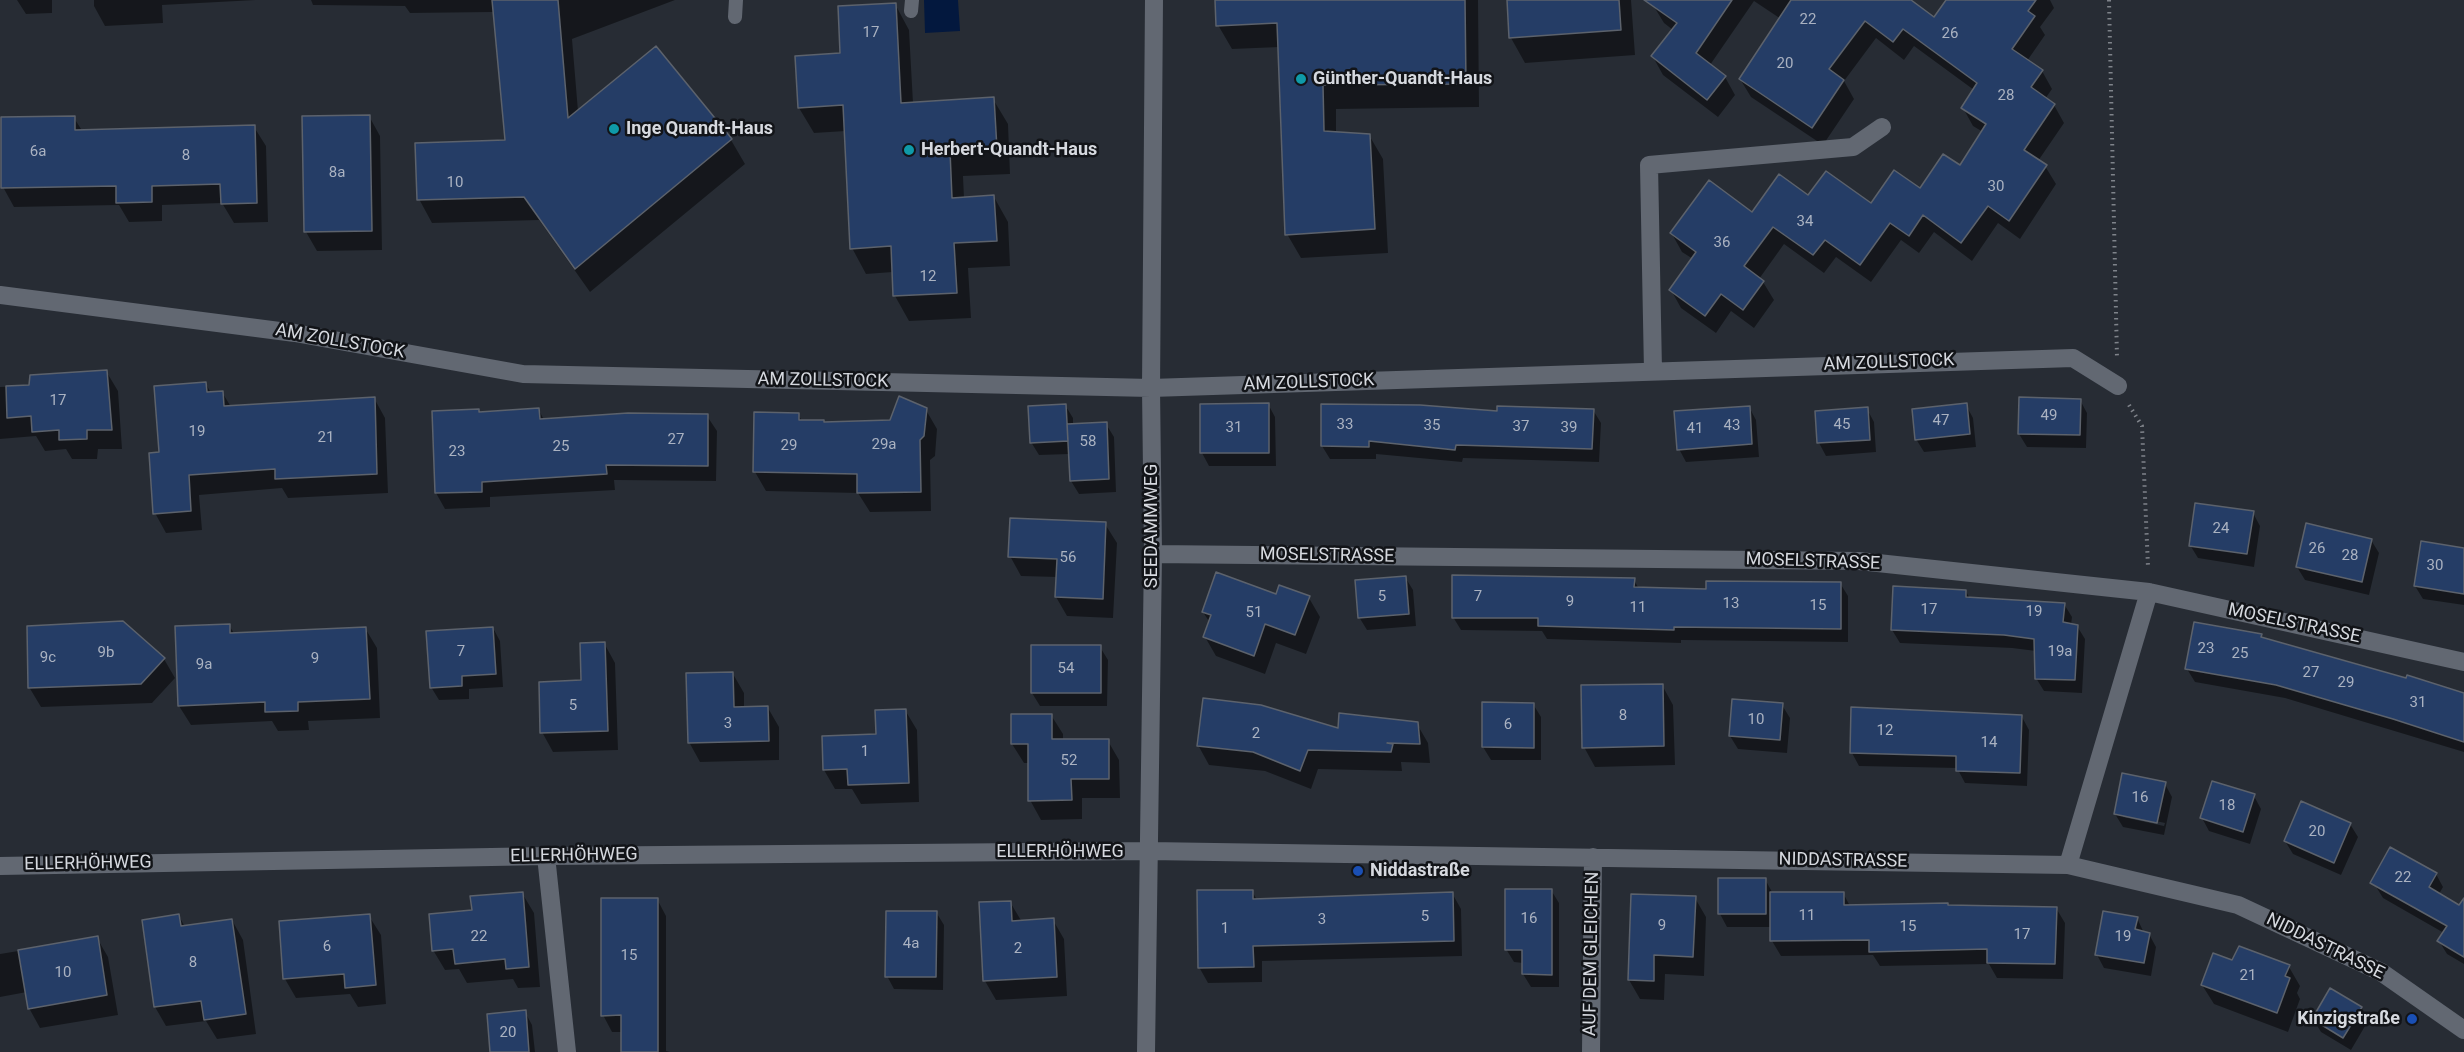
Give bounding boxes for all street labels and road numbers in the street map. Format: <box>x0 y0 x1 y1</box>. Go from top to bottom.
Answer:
street label: AM ZOLLSTOCK <box>274 320 406 364</box>
street label: AM ZOLLSTOCK <box>1823 350 1955 376</box>
street label: AM ZOLLSTOCK <box>757 369 889 393</box>
street label: AM ZOLLSTOCK <box>1243 370 1375 396</box>
street label: SEEDAMMWEG <box>1141 464 1163 588</box>
street label: MOSELSTRASSE <box>1260 544 1394 568</box>
street label: MOSELSTRASSE <box>1745 549 1881 575</box>
street label: MOSELSTRASSE <box>2226 599 2362 649</box>
street label: ELLERHÖHWEG <box>996 841 1124 863</box>
street label: ELLERHÖHWEG <box>510 844 638 868</box>
street label: NIDDASTRASSE <box>1778 849 1908 873</box>
street label: ELLERHÖHWEG <box>24 852 152 876</box>
street label: AUF DEM GLEICHEN <box>1580 872 1604 1036</box>
street label: NIDDASTRASSE <box>2262 909 2388 985</box>

